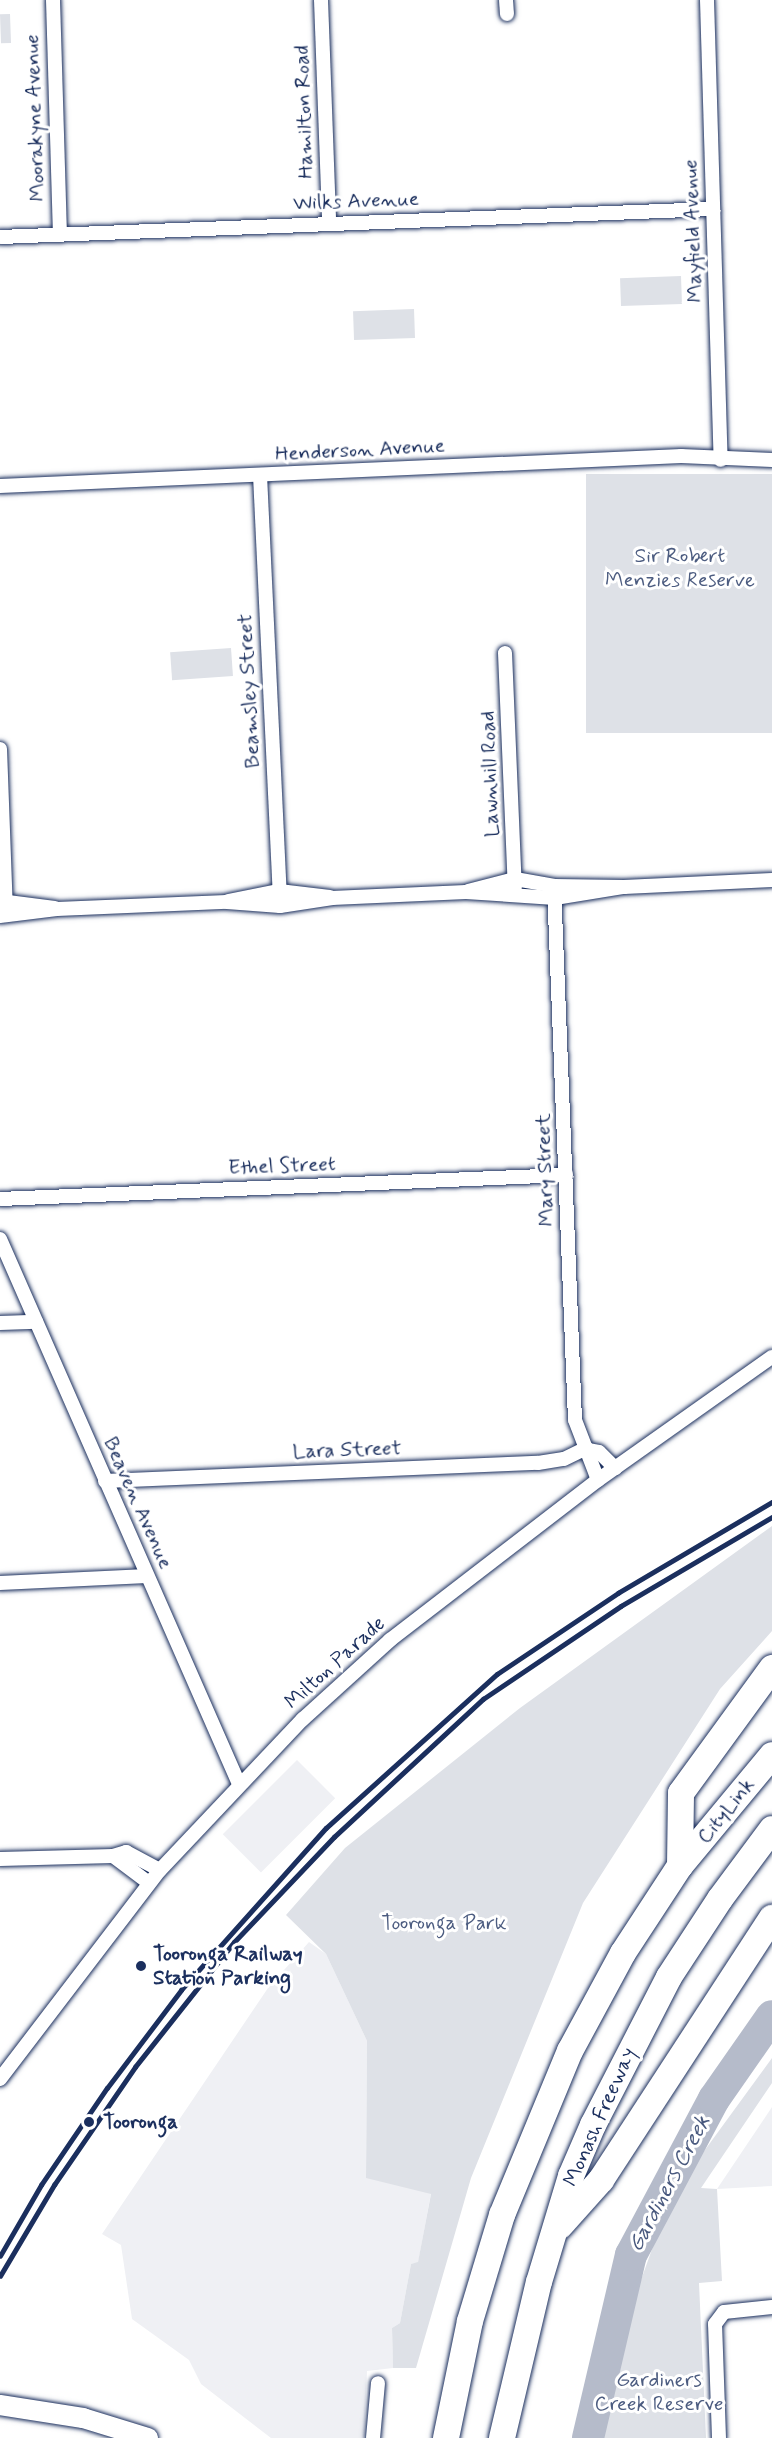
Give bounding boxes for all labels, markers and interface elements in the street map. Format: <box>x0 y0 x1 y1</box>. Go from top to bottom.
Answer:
street label: Moorakyne Avenue <box>19 33 51 203</box>
street label: Hamilton Road <box>289 45 319 179</box>
street label: Mayfield Avenue <box>678 157 708 305</box>
street label: Wilks Avenue <box>296 186 416 216</box>
street label: Henderson Avenue <box>274 433 446 467</box>
park label: Sir Robert Menzies Reserve <box>604 543 756 593</box>
street label: Beamsley Street <box>232 614 266 768</box>
street label: Lawnhill Road <box>475 710 505 838</box>
street label: Mary Street <box>530 1113 560 1227</box>
street label: Ethel Street <box>226 1151 338 1181</box>
street label: Beaven Avenue <box>98 1433 178 1573</box>
street label: Lara Street <box>293 1436 401 1464</box>
street label: Milton Parade <box>281 1612 389 1714</box>
street label: CityLink <box>692 1773 760 1849</box>
park label: Tooronga Park <box>383 1910 505 1936</box>
place label: Tooronga Railway Station Parking <box>153 1941 306 1991</box>
marker: Tooronga Railway Station Parking <box>134 1959 148 1973</box>
street label: Monash Freeway <box>558 2044 642 2190</box>
place label: Tooronga <box>103 2109 178 2135</box>
water label: Gardiners Creek <box>623 2111 717 2257</box>
marker: Tooronga <box>80 2113 98 2131</box>
park label: Gardiners Creek Reserve <box>595 2367 723 2417</box>

